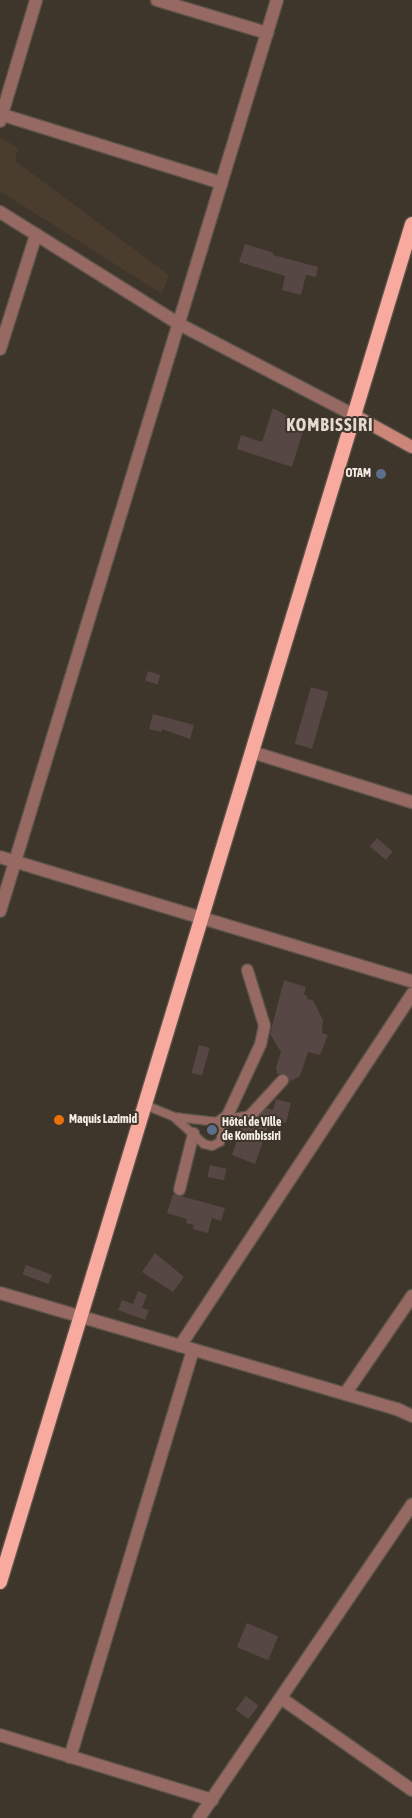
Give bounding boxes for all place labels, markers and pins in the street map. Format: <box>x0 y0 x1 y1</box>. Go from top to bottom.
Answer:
place label: OTAM <box>346 467 371 481</box>
marker: OTAM <box>375 468 387 480</box>
place label: Maquis Lazimid <box>69 1113 137 1127</box>
marker: Maquis Lazimid <box>53 1114 65 1126</box>
place label: Hôtel de Ville de Kombissiri <box>222 1116 281 1144</box>
marker: Hôtel de Ville de Kombissiri <box>206 1124 218 1136</box>

